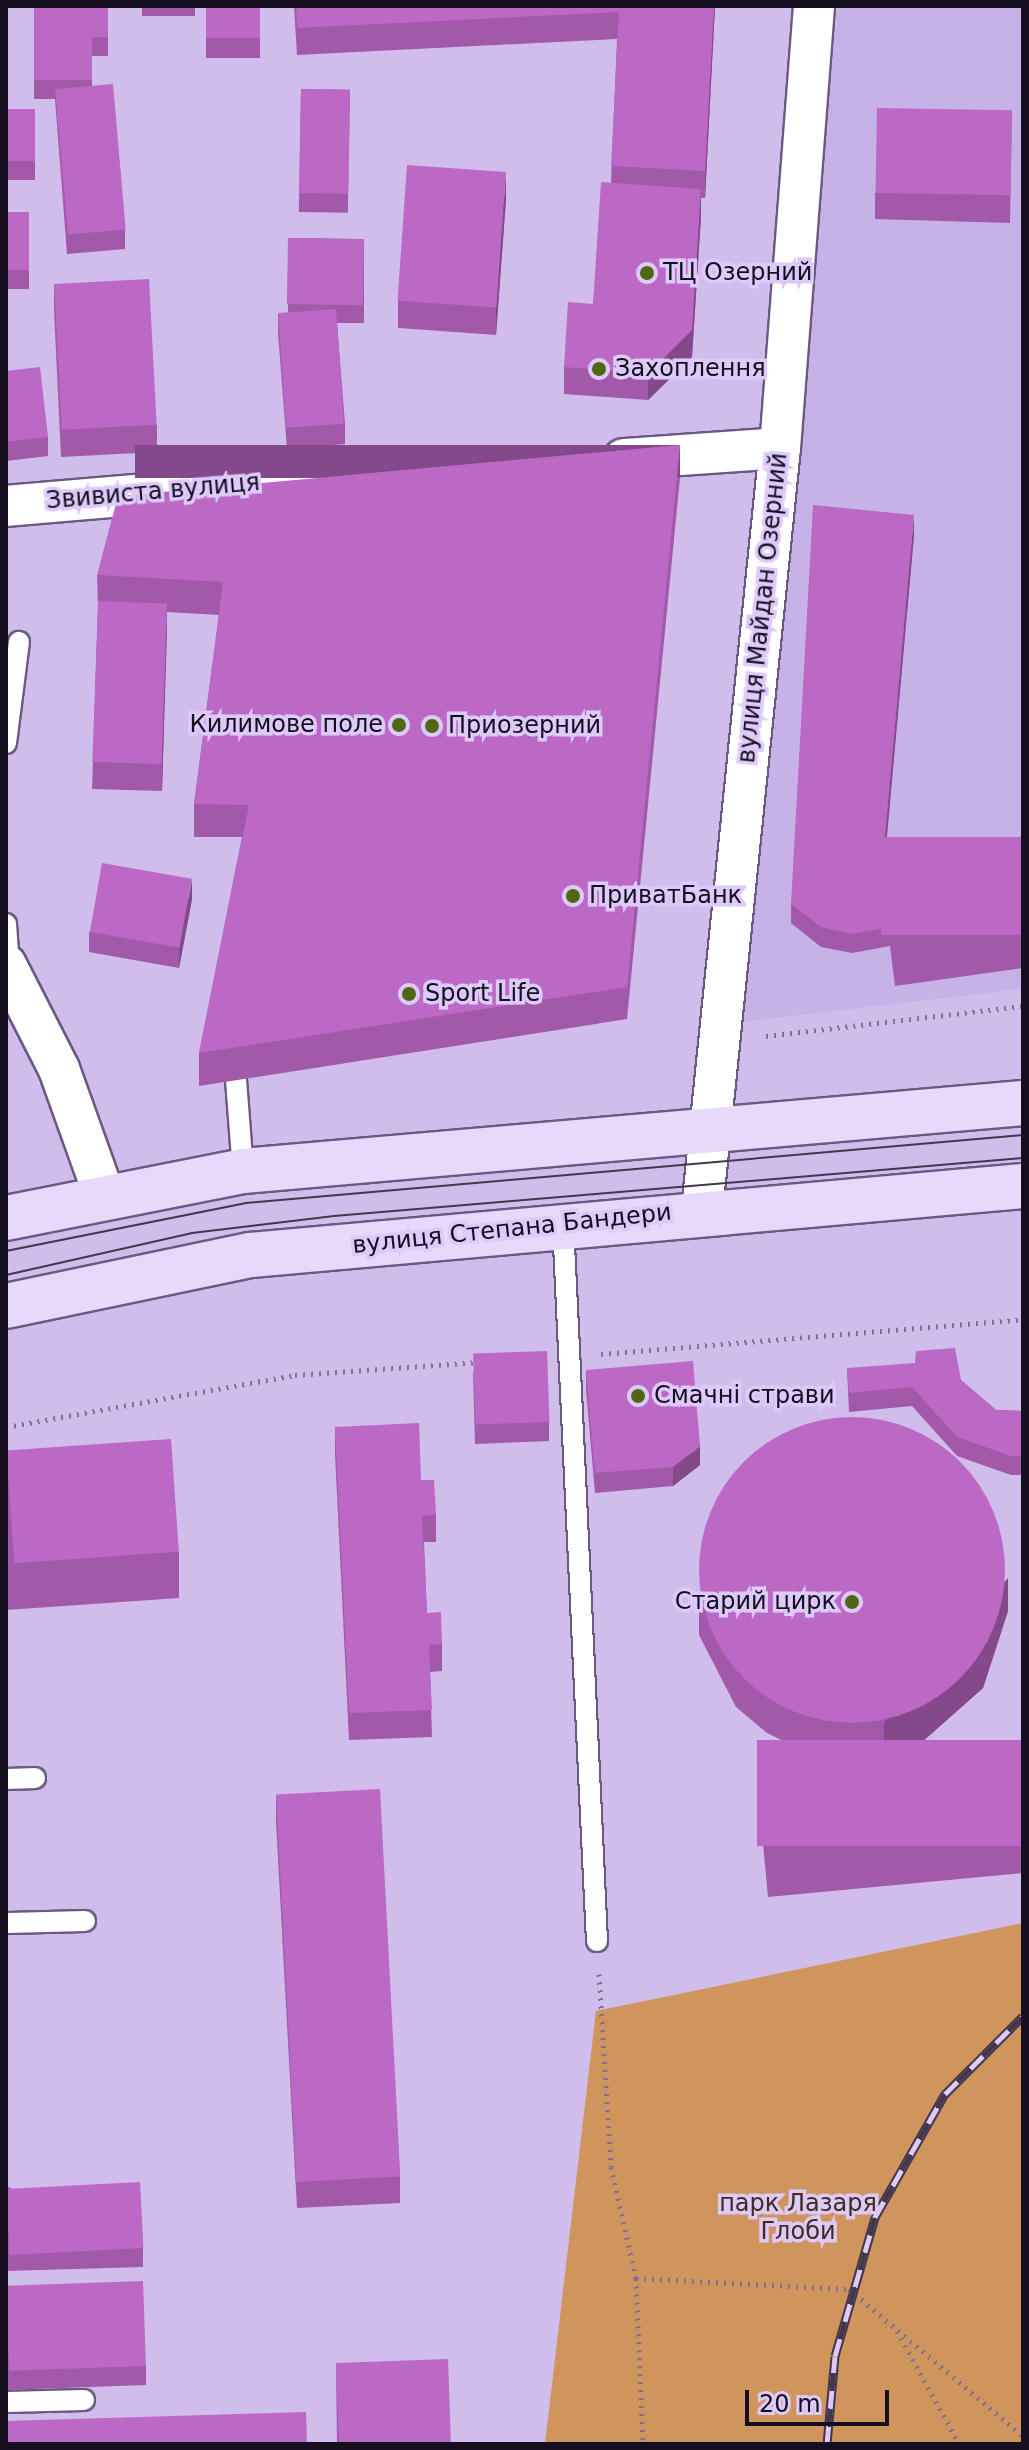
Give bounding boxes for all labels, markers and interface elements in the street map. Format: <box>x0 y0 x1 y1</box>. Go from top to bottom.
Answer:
place label: ТЦ Озерний <box>663 259 812 287</box>
marker: ТЦ Озерний <box>638 264 656 282</box>
place label: Захоплення <box>615 355 766 383</box>
marker: Захоплення <box>590 360 608 378</box>
street label: вулиця Майдан Озерний <box>732 451 794 765</box>
street label: Звивиста вулиця <box>45 468 261 516</box>
place label: Килимове поле <box>190 711 383 739</box>
place label: Приозерний <box>448 712 601 740</box>
marker: Килимове поле <box>390 716 408 734</box>
marker: Приозерний <box>423 717 441 735</box>
place label: ПриватБанк <box>589 882 742 910</box>
marker: ПриватБанк <box>564 887 582 905</box>
place label: Sport Life <box>425 980 540 1008</box>
marker: Sport Life <box>400 985 418 1003</box>
street label: вулиця Степана Бандери <box>351 1198 673 1260</box>
place label: Смачні страви <box>654 1382 835 1410</box>
marker: Смачні страви <box>629 1387 647 1405</box>
place label: Старий цирк <box>675 1588 836 1616</box>
marker: Старий цирк <box>843 1593 861 1611</box>
park label: парк Лазаря Глоби <box>719 2190 877 2246</box>
scale bar <box>749 2374 893 2424</box>
text: 20 m <box>759 2390 821 2418</box>

